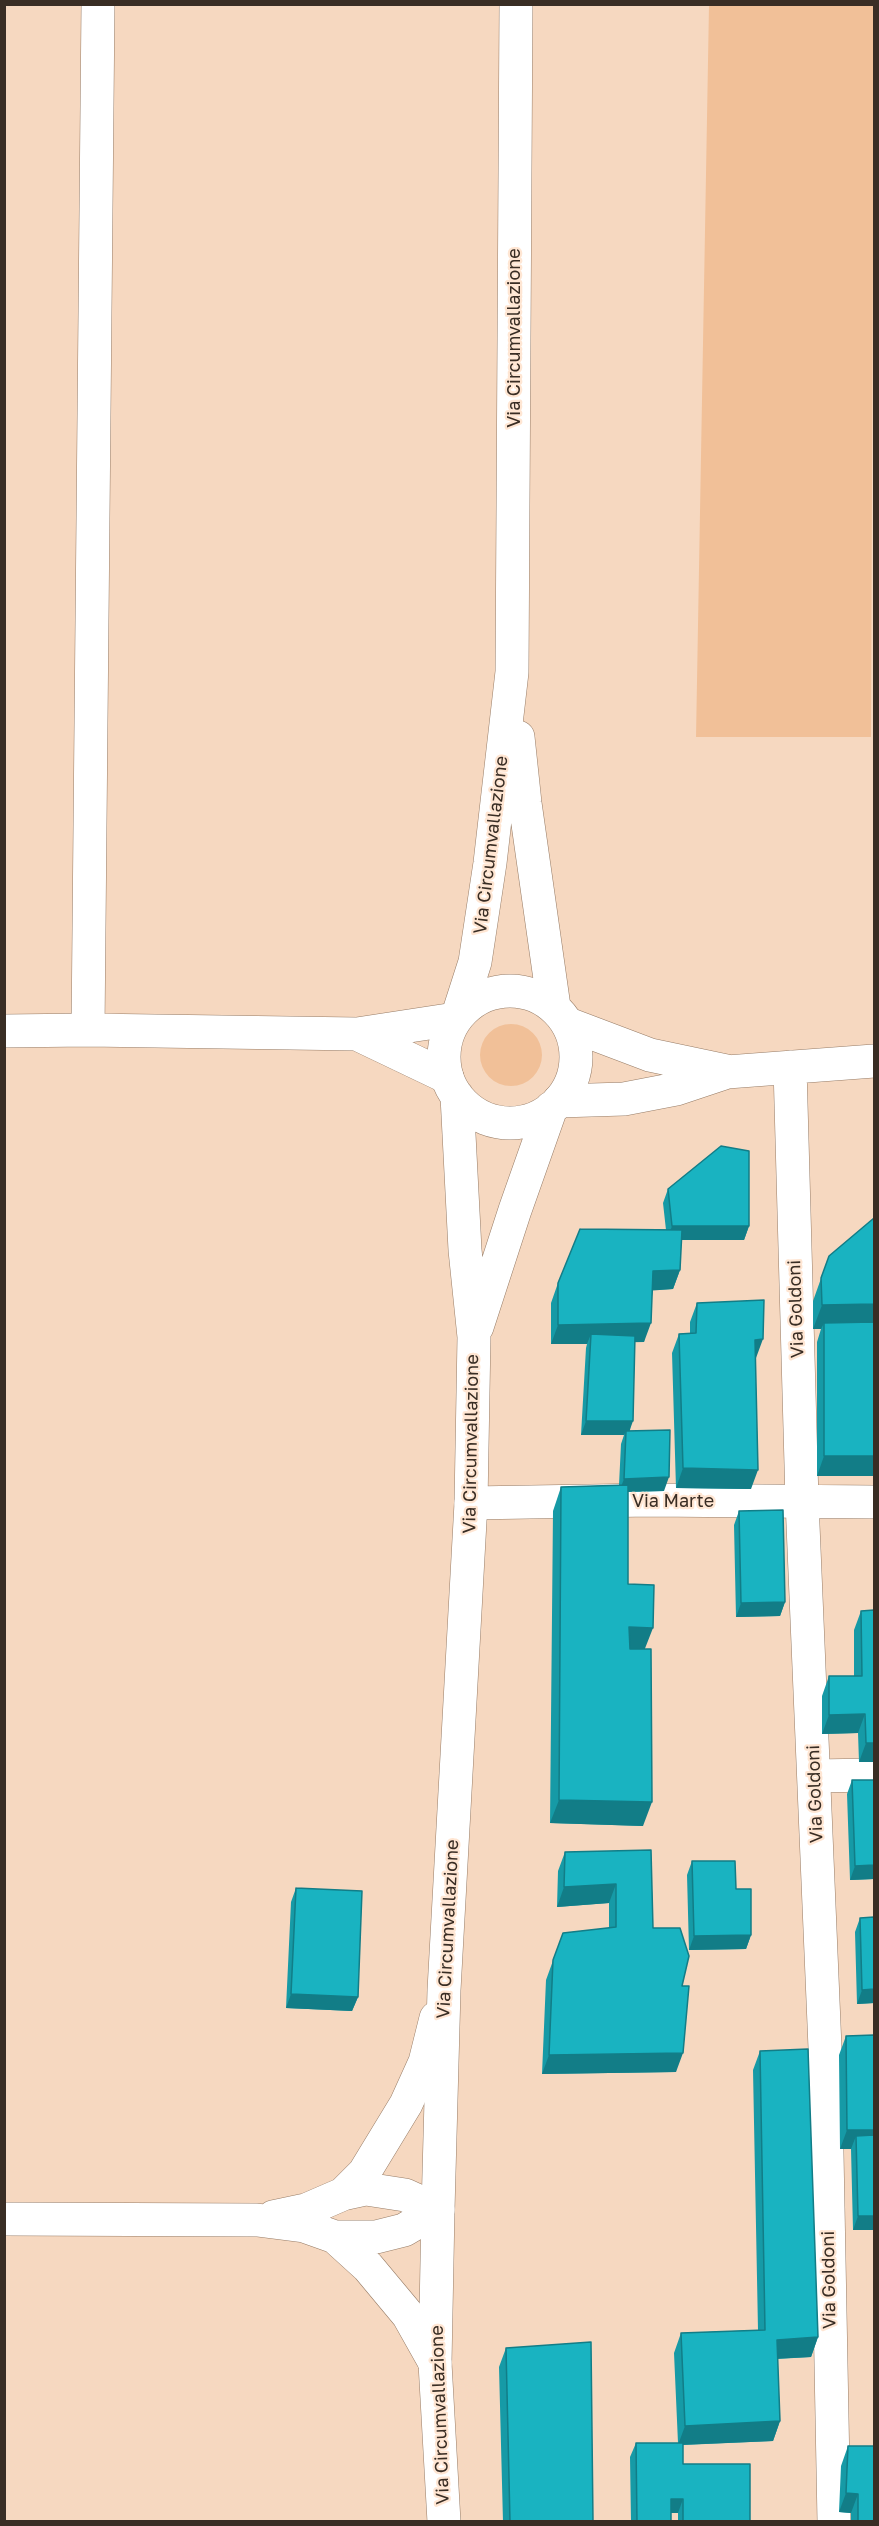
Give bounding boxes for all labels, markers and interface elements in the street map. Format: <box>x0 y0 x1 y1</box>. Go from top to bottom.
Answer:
street label: Via Circumvallazione <box>503 248 525 428</box>
street label: Via Circumvallazione <box>469 755 513 935</box>
street label: Via Goldoni <box>783 1259 809 1359</box>
street label: Via Circumvallazione <box>459 1354 483 1534</box>
street label: Via Marte <box>632 1490 714 1512</box>
street label: Via Goldoni <box>802 1744 828 1844</box>
street label: Via Circumvallazione <box>433 1839 463 2019</box>
street label: Via Goldoni <box>817 2231 841 2329</box>
street label: Via Circumvallazione <box>426 2325 454 2505</box>

